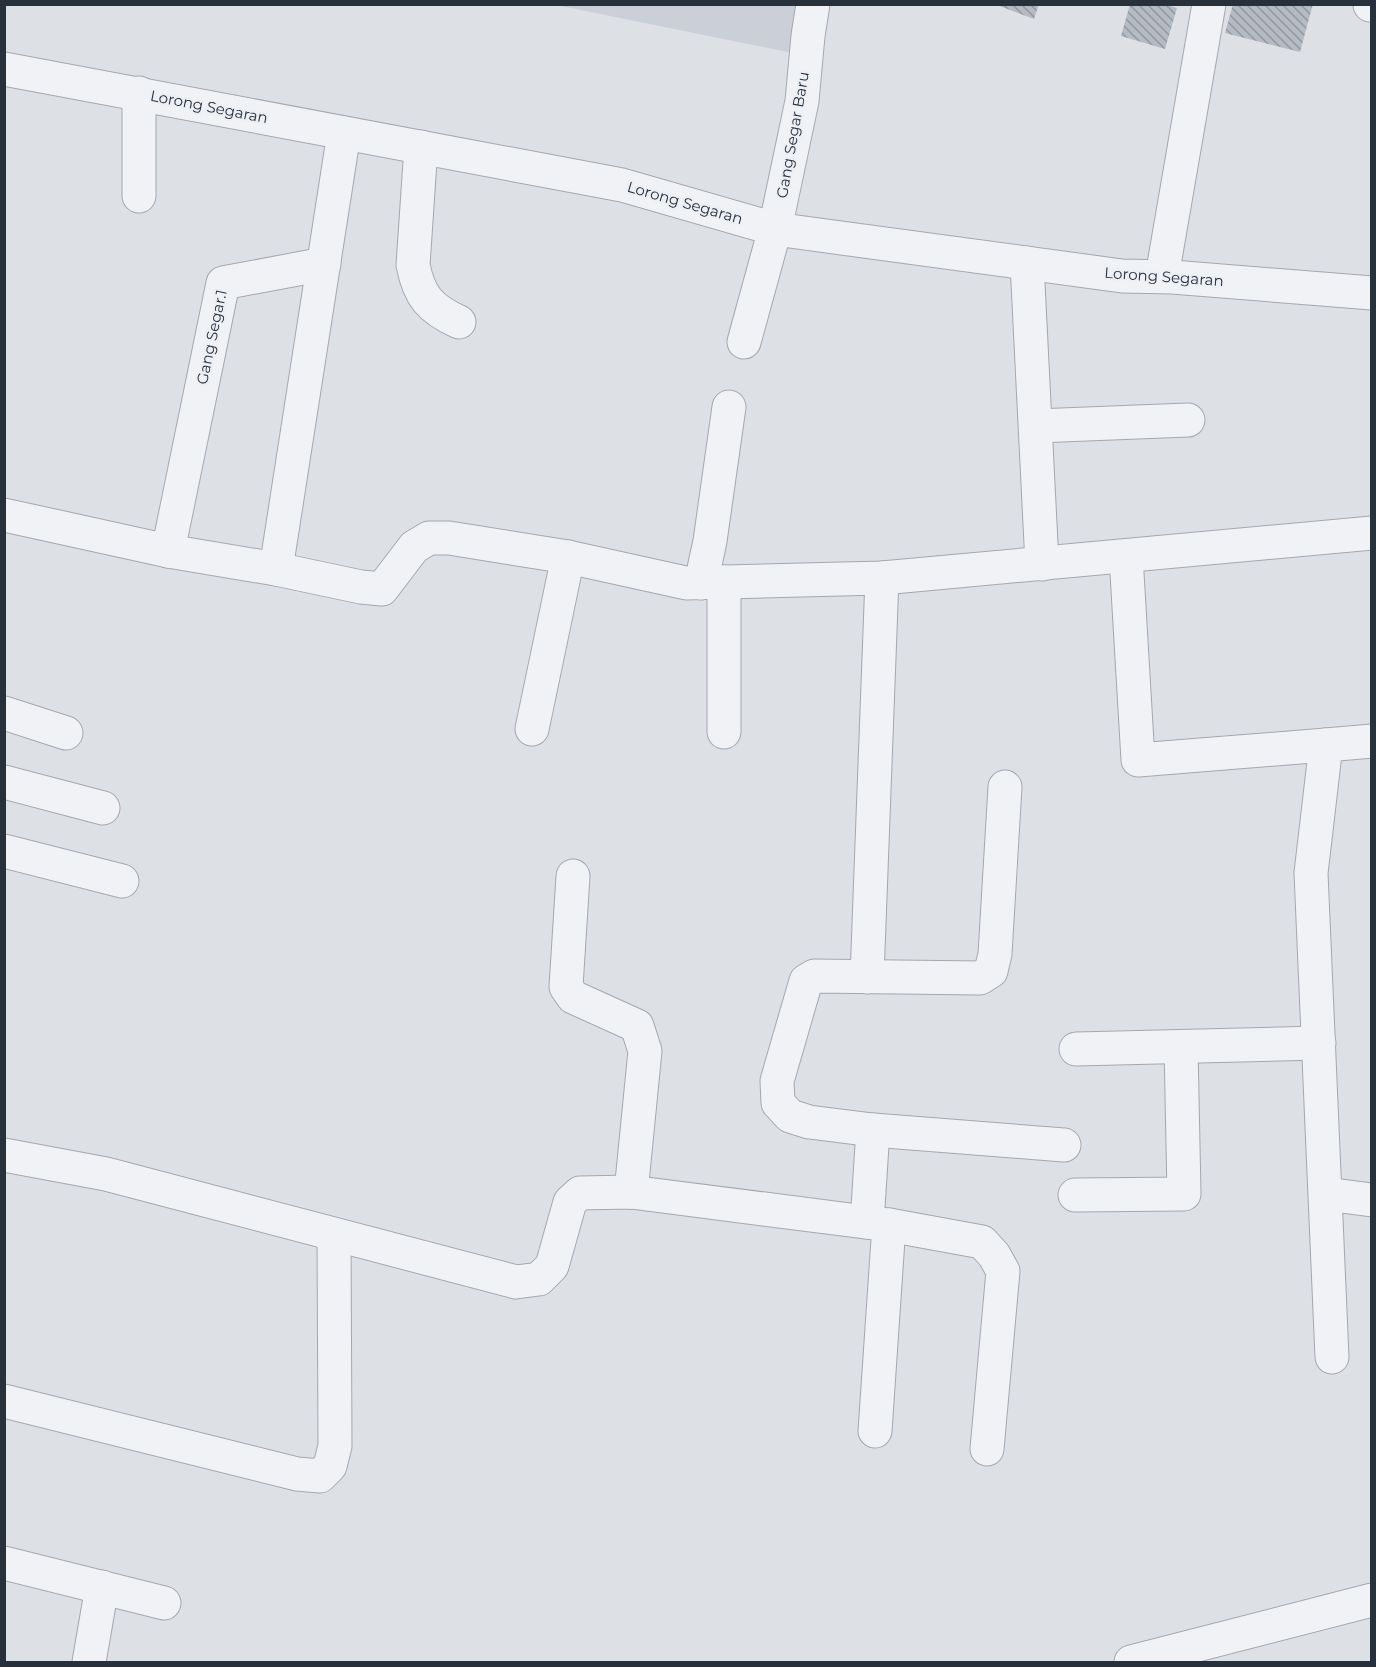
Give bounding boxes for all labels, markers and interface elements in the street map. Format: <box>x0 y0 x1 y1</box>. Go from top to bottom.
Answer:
street label: Gang Segar Baru <box>772 70 813 200</box>
street label: Lorong Segaran <box>149 86 270 127</box>
street label: Lorong Segaran <box>625 177 745 228</box>
street label: Lorong Segaran <box>1104 263 1224 290</box>
street label: Gang Segar.1 <box>192 288 231 386</box>

